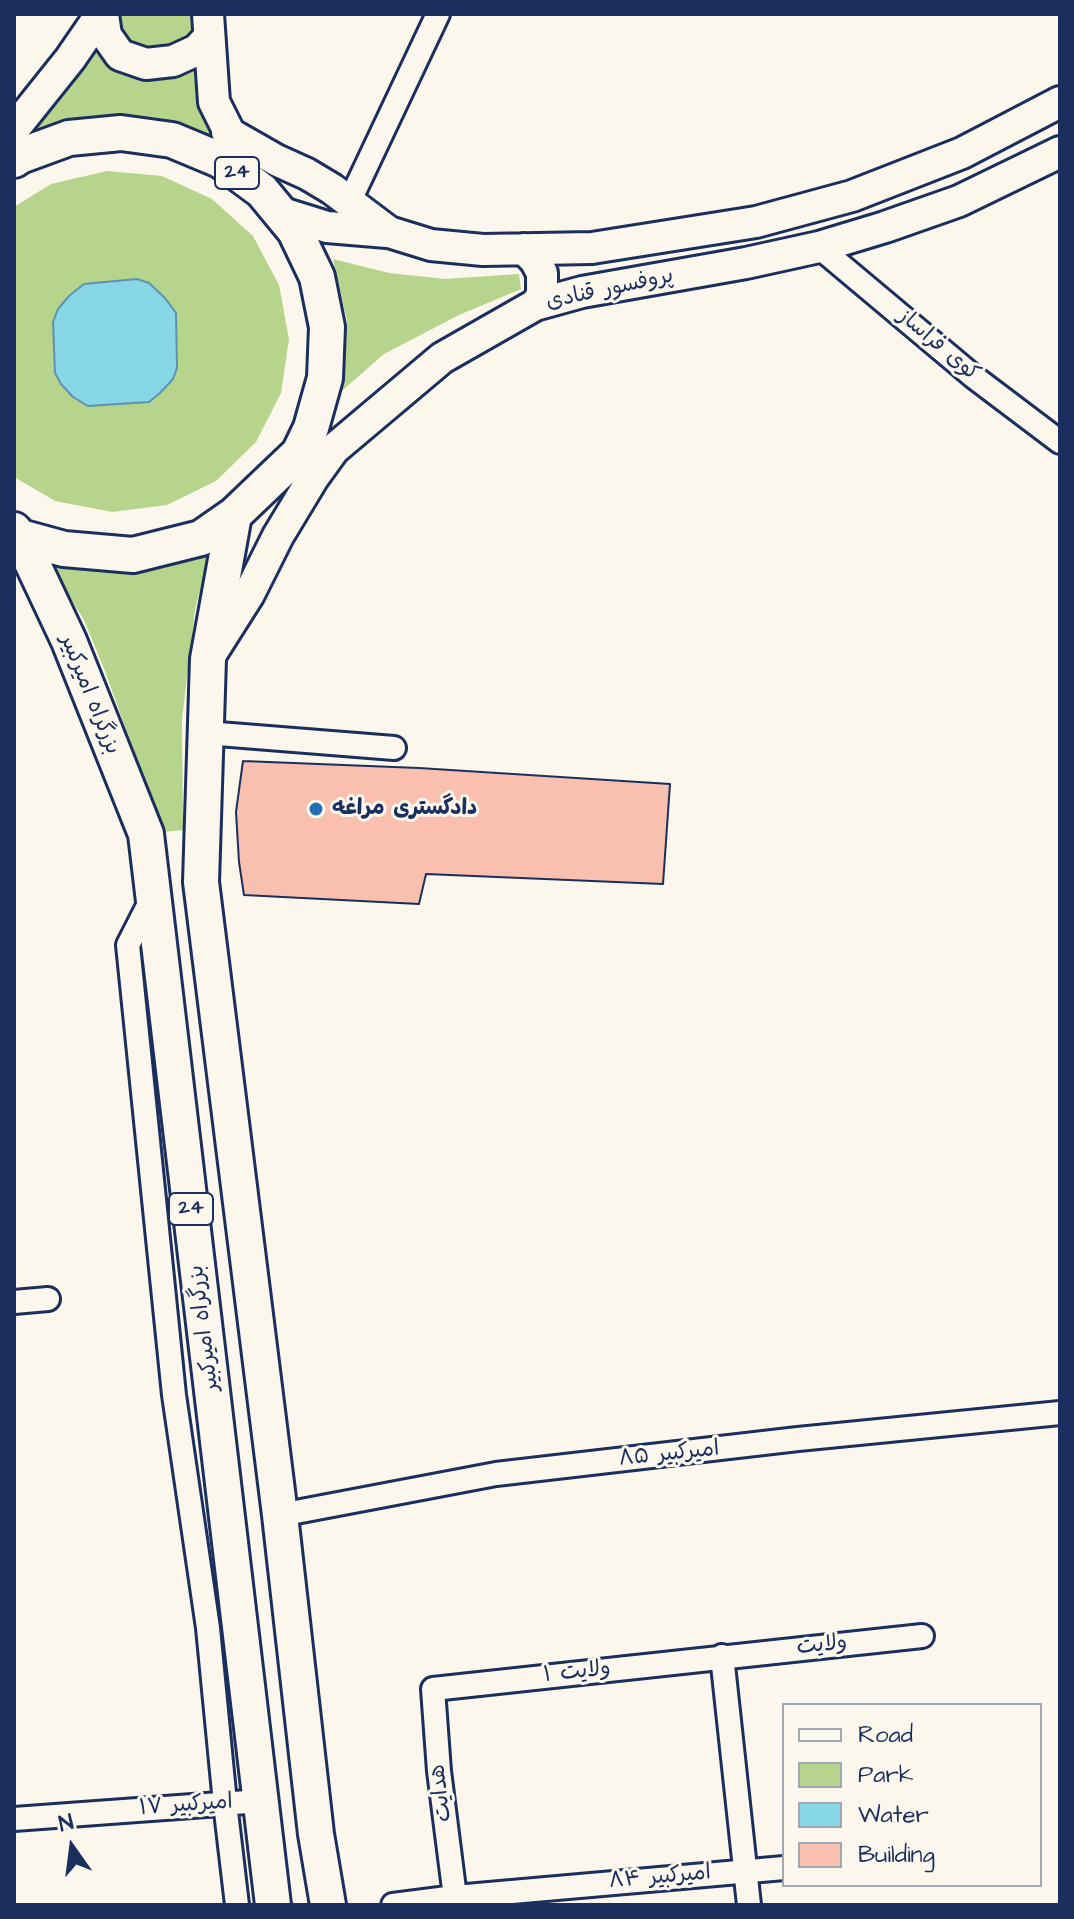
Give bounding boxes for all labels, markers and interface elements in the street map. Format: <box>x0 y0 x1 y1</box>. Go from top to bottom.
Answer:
road number: 24 <box>215 157 259 189</box>
street label: پروفسور قنادی <box>544 264 676 316</box>
street label: کوی فراساز <box>892 304 984 388</box>
street label: بزرگراه امیرکبیر <box>53 631 125 759</box>
place label: دادگستری مراغه <box>332 796 477 822</box>
marker: دادگستری مراغه <box>307 800 325 818</box>
road number: 24 <box>169 1193 213 1225</box>
street label: بزرگراه امیرکبیر <box>184 1263 226 1393</box>
street label: امیرکبیر ۸۵ <box>617 1437 721 1473</box>
street label: ولایت <box>795 1630 849 1662</box>
street label: ولایت ۱ <box>542 1656 612 1690</box>
legend <box>782 1703 1042 1887</box>
text: Road <box>858 1718 913 1752</box>
text: Park <box>858 1758 914 1792</box>
street label: هدایت <box>425 1763 459 1823</box>
street label: امیرکبیر ۱۷ <box>138 1790 234 1822</box>
text: Water <box>858 1798 929 1832</box>
north arrow <box>32 1807 112 1887</box>
text: N <box>56 1807 77 1840</box>
text: Building <box>858 1838 935 1872</box>
street label: امیرکبیر ۸۴ <box>608 1860 712 1896</box>

